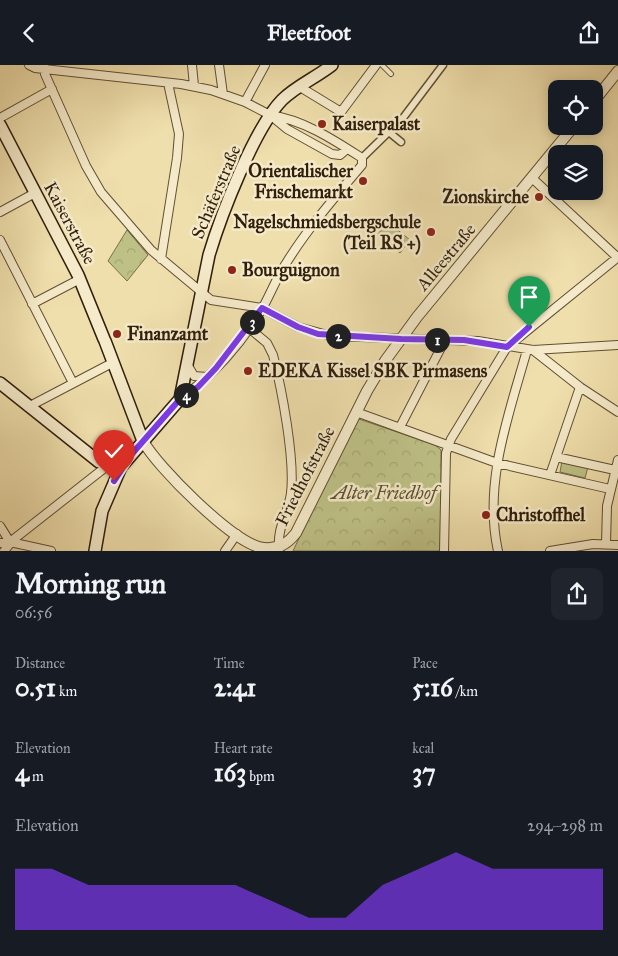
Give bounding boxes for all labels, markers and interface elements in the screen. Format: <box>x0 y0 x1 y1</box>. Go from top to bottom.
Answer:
icon: back <box>15 19 43 47</box>
text: Fleetfoot <box>267 19 351 46</box>
icon: share <box>575 19 603 47</box>
map controls <box>548 80 603 200</box>
button: locate <box>548 80 603 135</box>
place label: Kaiserpalast <box>332 113 421 136</box>
marker: Kaiserpalast <box>316 118 328 130</box>
street label: Schäferstraße <box>186 142 246 242</box>
button: layers <box>548 145 603 200</box>
place label: Orientalischer Frischemarkt <box>248 160 354 203</box>
marker: Orientalischer Frischemarkt <box>357 175 369 187</box>
street label: Kaiserstraße <box>39 178 101 268</box>
place label: Zionskirche <box>442 186 529 208</box>
marker: Zionskirche <box>533 191 545 203</box>
place label: Nagelschmiedsbergschule (Teil RS +) <box>233 211 421 255</box>
street label: Alleestraße <box>411 219 480 296</box>
marker: Nagelschmiedsbergschule (Teil RS +) <box>425 226 437 238</box>
place label: Bourguignon <box>242 259 340 282</box>
marker: Bourguignon <box>226 264 238 276</box>
pin <box>508 276 550 327</box>
icon: arrive <box>515 283 543 311</box>
pin: 3 <box>240 309 264 335</box>
text: 3 <box>250 314 255 331</box>
place label: Finanzamt <box>127 323 209 345</box>
pin: 2 <box>326 323 350 349</box>
pin: 1 <box>424 327 450 353</box>
marker: Finanzamt <box>111 328 123 340</box>
text: 2 <box>335 328 342 345</box>
text: 1 <box>435 332 440 349</box>
place label: EDEKA Kissel SBK Pirmasens <box>258 360 488 382</box>
marker: EDEKA Kissel SBK Pirmasens <box>242 365 254 377</box>
pin: 4 <box>174 383 198 407</box>
text: 4 <box>183 387 190 404</box>
street label: Friedhofstraße <box>271 423 339 529</box>
pin <box>93 430 135 481</box>
icon: check <box>100 437 128 465</box>
park label: Alter Friedhof <box>329 482 442 504</box>
place label: Christoffhel <box>496 504 586 526</box>
marker: Christoffhel <box>480 509 492 521</box>
text: Morning run <box>15 566 166 601</box>
button: share <box>551 568 603 620</box>
text: 06:56 <box>15 603 52 622</box>
text: Distance <box>15 655 65 672</box>
text: Time <box>214 655 245 672</box>
text: Pace <box>412 655 438 672</box>
text: 0.51 <box>15 672 56 703</box>
text: 2:41 <box>214 672 256 703</box>
text: 5:16 <box>412 672 453 703</box>
text: km <box>56 683 77 700</box>
text: /km <box>453 683 478 700</box>
text: Elevation <box>15 740 71 757</box>
text: Heart rate <box>214 740 273 757</box>
text: kcal <box>412 740 434 757</box>
text: 4 <box>15 757 29 788</box>
text: 163 <box>214 757 246 788</box>
text: 37 <box>412 757 436 788</box>
text: m <box>29 768 44 785</box>
text: bpm <box>246 768 275 785</box>
text: Elevation <box>15 816 79 835</box>
text: 294–298 m <box>527 816 603 835</box>

